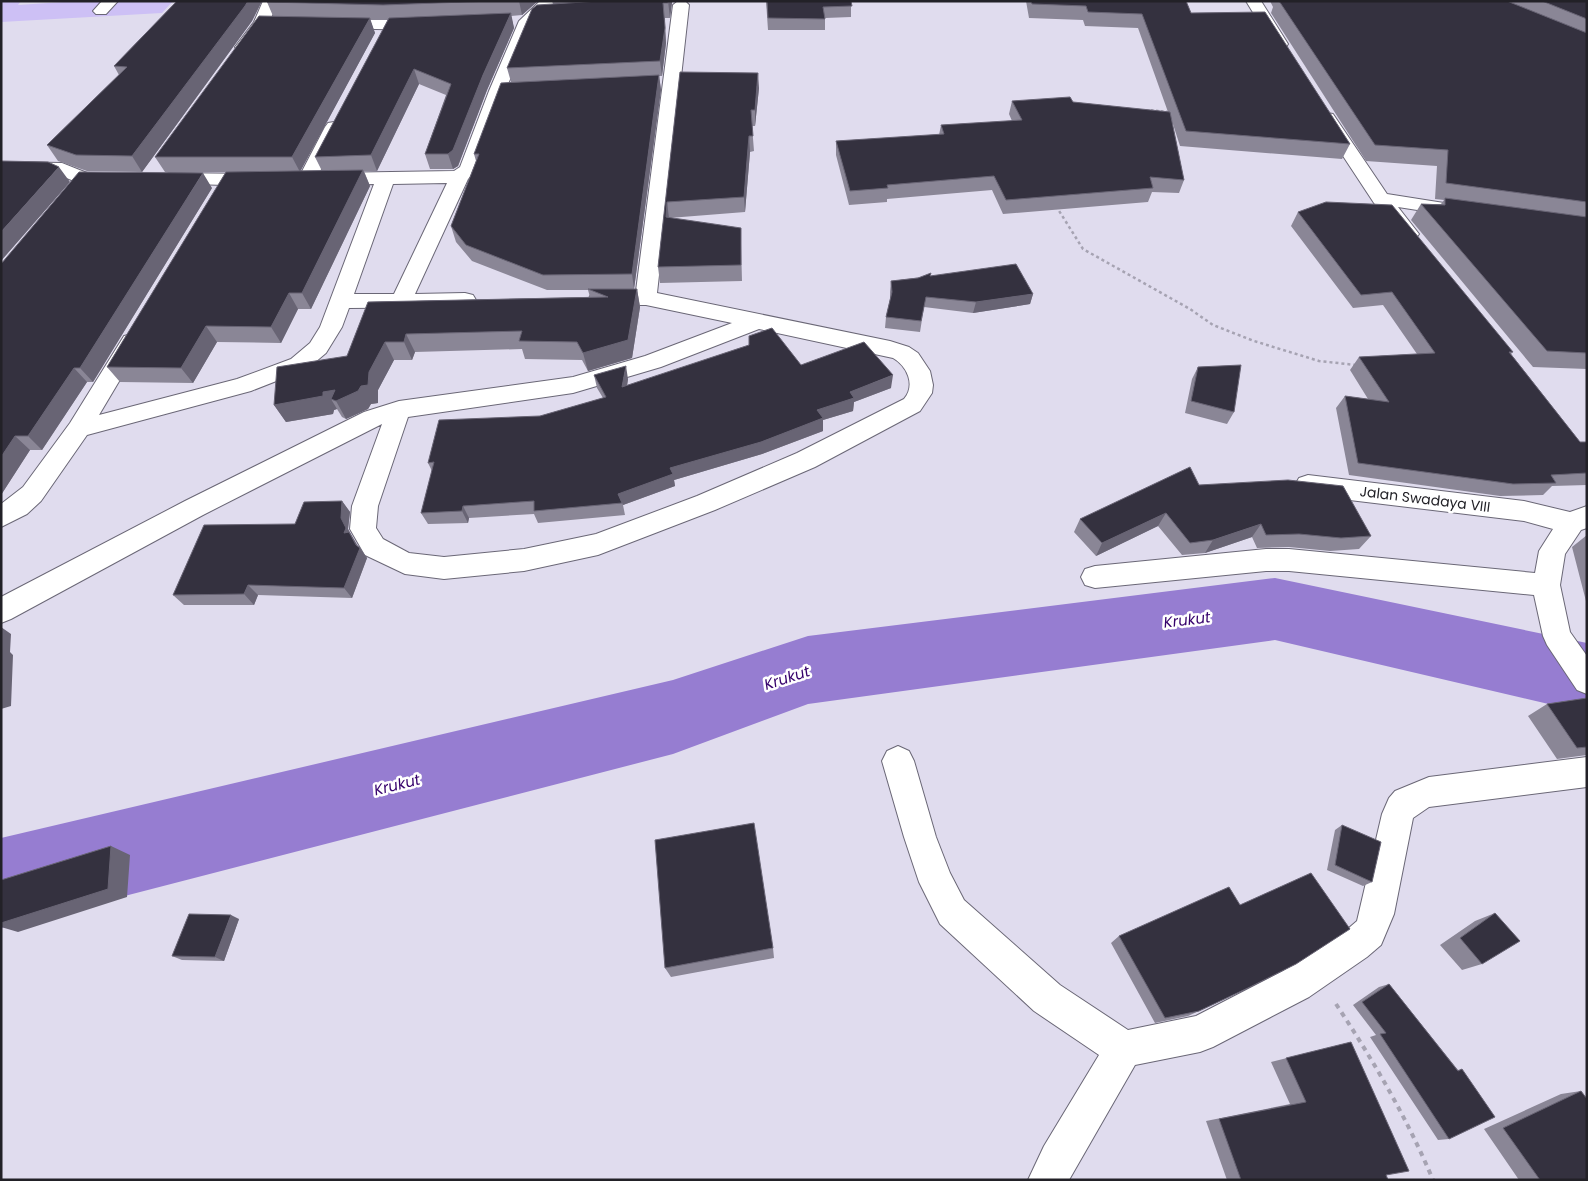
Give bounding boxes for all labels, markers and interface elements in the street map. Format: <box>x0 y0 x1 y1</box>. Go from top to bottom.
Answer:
street label: Jalan Swadaya VIII <box>1359 481 1491 517</box>
water label: Krukut <box>1162 606 1212 633</box>
water label: Krukut <box>761 660 813 695</box>
water label: Krukut <box>372 769 423 800</box>

